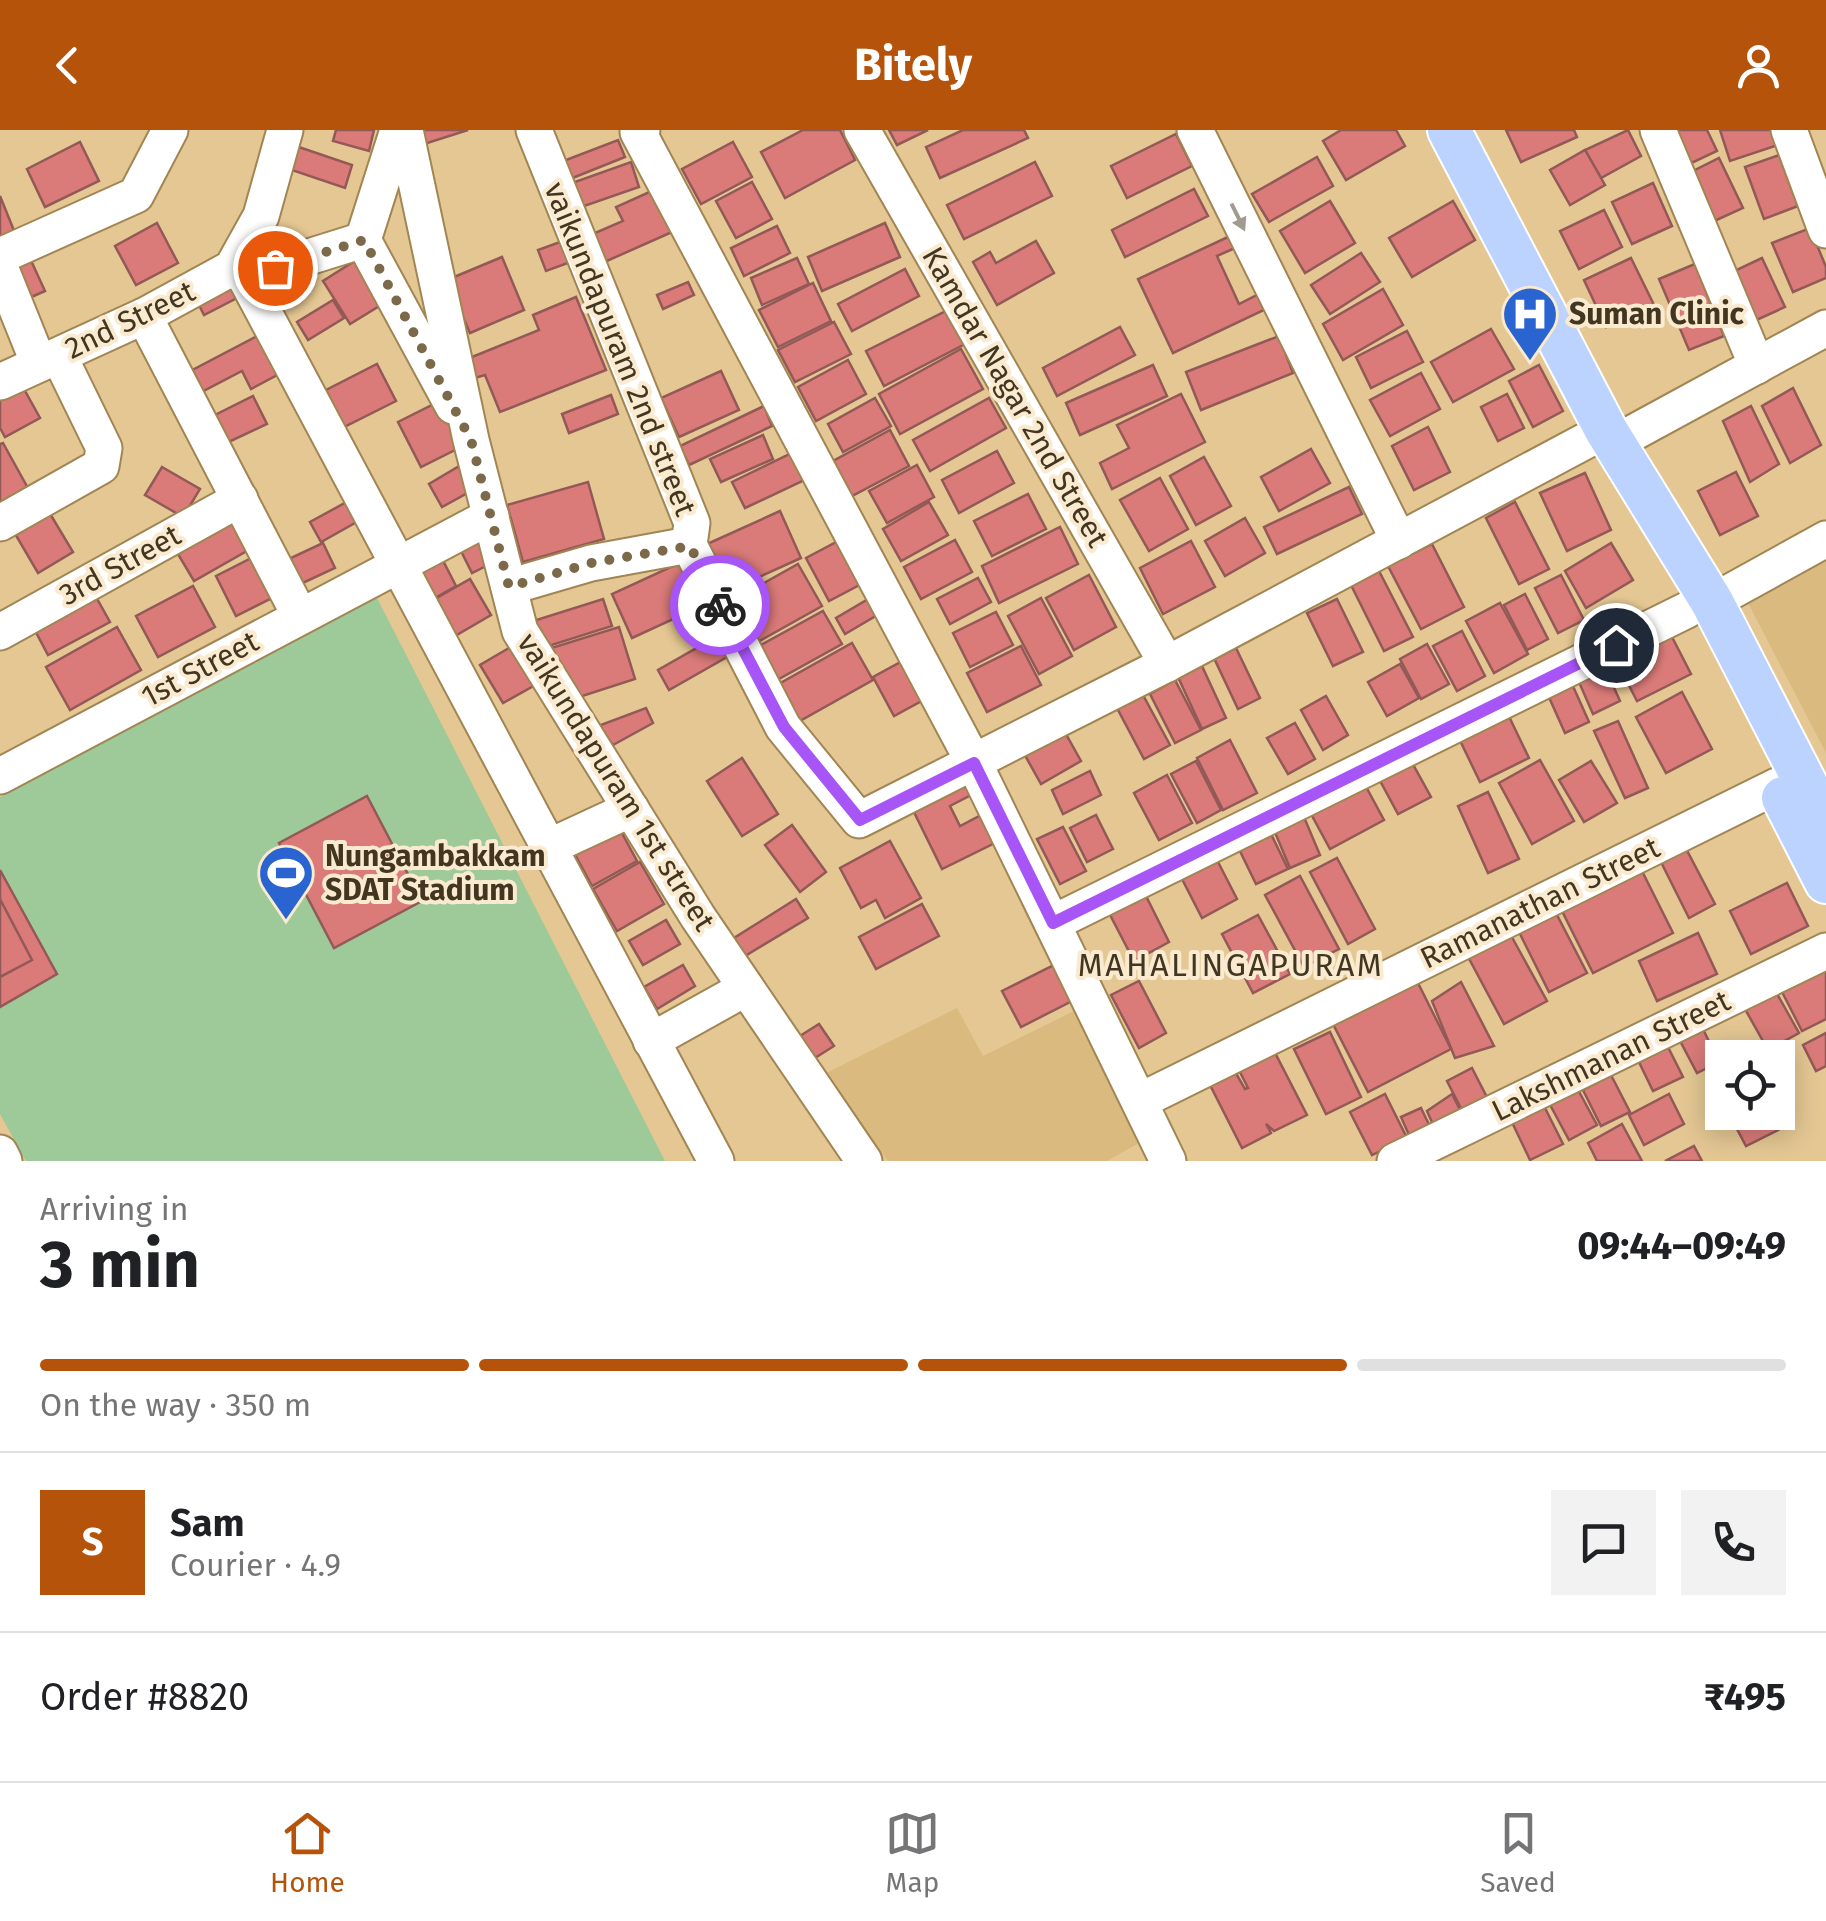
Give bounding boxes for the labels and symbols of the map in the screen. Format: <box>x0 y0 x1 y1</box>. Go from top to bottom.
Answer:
street label: vaikundapuram 2nd street <box>537 177 704 521</box>
one-way arrow <box>1229 203 1246 232</box>
pin <box>233 226 318 311</box>
street label: Kamdar Nagar 2nd Street <box>914 241 1116 554</box>
street label: 2nd Street <box>59 273 201 367</box>
hospital icon: Suman Clinic <box>1500 284 1560 363</box>
place label: Suman Clinic <box>1569 296 1745 332</box>
street label: 3rd Street <box>53 517 187 613</box>
courier <box>670 555 770 655</box>
pin <box>1574 603 1659 688</box>
street label: 1st Street <box>135 623 265 715</box>
street label: vaikundapuram 1st street <box>510 627 723 938</box>
street label: Ramanathan Street <box>1414 829 1666 977</box>
place label: Nungambakkam SDAT Stadium <box>325 838 546 908</box>
sports icon: Nungambakkam SDAT Stadium <box>256 843 316 922</box>
district label: MAHALINGAPURAM <box>1078 946 1384 984</box>
street label: Lakshmanan Street <box>1486 983 1736 1129</box>

